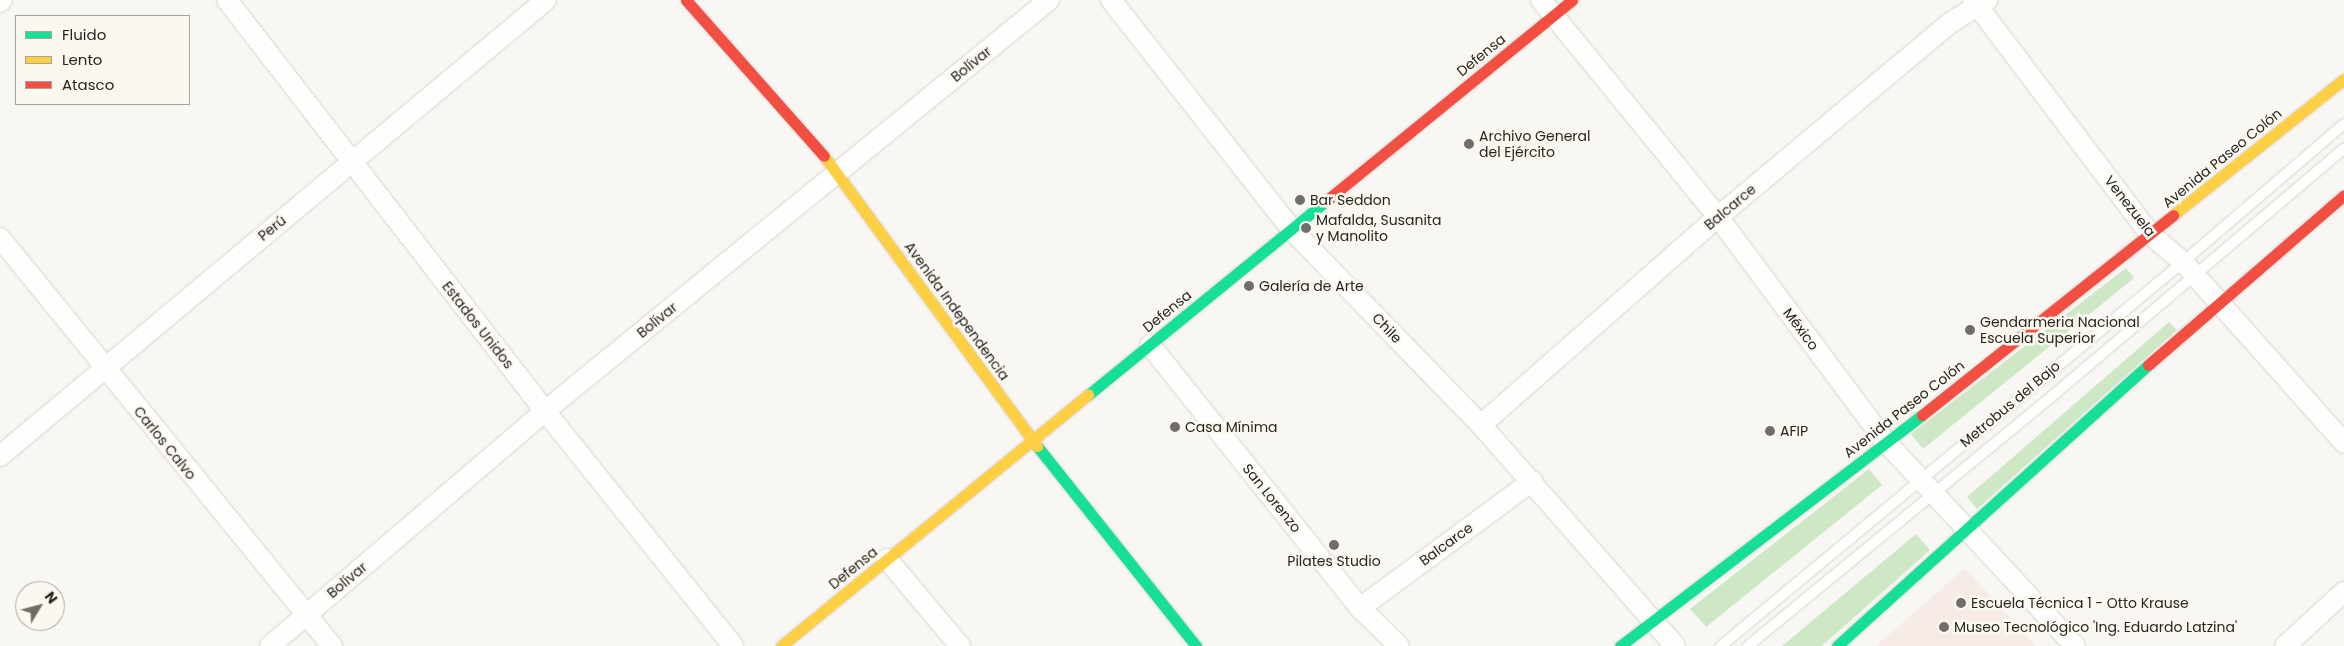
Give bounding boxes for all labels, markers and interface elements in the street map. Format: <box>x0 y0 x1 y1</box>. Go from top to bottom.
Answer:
legend <box>15 15 190 105</box>
text: Fluido <box>62 24 106 45</box>
street label: Defensa <box>1453 30 1509 80</box>
street label: Bolívar <box>947 43 995 85</box>
text: Lento <box>62 49 102 70</box>
text: Atasco <box>62 74 114 95</box>
street label: Avenida Paseo Colón <box>2159 105 2285 211</box>
place label: Archivo General del Ejército <box>1479 128 1590 160</box>
marker: Archivo General del Ejército <box>1463 138 1475 150</box>
street label: Venezuela <box>2101 172 2159 240</box>
street label: Balcarce <box>1701 181 1759 233</box>
place label: Bar Seddon <box>1310 192 1391 208</box>
marker: Bar Seddon <box>1294 194 1306 206</box>
street label: Perú <box>255 212 289 244</box>
place label: Mafalda, Susanita y Manolito <box>1316 212 1441 244</box>
marker: Mafalda, Susanita y Manolito <box>1300 222 1312 234</box>
street label: Avenida Independencia <box>901 238 1013 384</box>
street label: Estados Unidos <box>439 278 517 372</box>
place label: Galería de Arte <box>1259 278 1364 294</box>
marker: Galería de Arte <box>1243 280 1255 292</box>
street label: Defensa <box>1139 286 1195 336</box>
street label: Bolívar <box>633 299 681 341</box>
street label: México <box>1780 305 1822 353</box>
street label: Chile <box>1369 309 1405 347</box>
place label: Gendarmeria Nacional Escuela Superior <box>1980 314 2140 347</box>
marker: Gendarmeria Nacional Escuela Superior <box>1964 324 1976 336</box>
street label: Avenida Paseo Colón <box>1840 357 1968 461</box>
street label: Metrobus del Bajo <box>1957 357 2063 451</box>
street label: Carlos Calvo <box>130 403 200 483</box>
place label: Casa Mínima <box>1185 419 1278 435</box>
marker: Casa Mínima <box>1169 421 1181 433</box>
place label: AFIP <box>1780 423 1808 439</box>
marker: AFIP <box>1764 425 1776 437</box>
street label: San Lorenzo <box>1239 460 1305 536</box>
street label: Balcarce <box>1416 519 1476 569</box>
marker: Pilates Studio <box>1328 539 1340 551</box>
street label: Defensa <box>825 543 881 593</box>
place label: Pilates Studio <box>1287 553 1381 569</box>
street label: Bolívar <box>324 558 370 602</box>
north arrow <box>15 581 65 631</box>
text: N <box>40 587 62 608</box>
place label: Escuela Técnica 1 - Otto Krause <box>1971 595 2189 611</box>
marker: Escuela Técnica 1 - Otto Krause <box>1955 597 1967 609</box>
place label: Museo Tecnológico 'Ing. Eduardo Latzina' <box>1954 619 2237 635</box>
marker: Museo Tecnológico 'Ing. Eduardo Latzina' <box>1938 621 1950 633</box>

